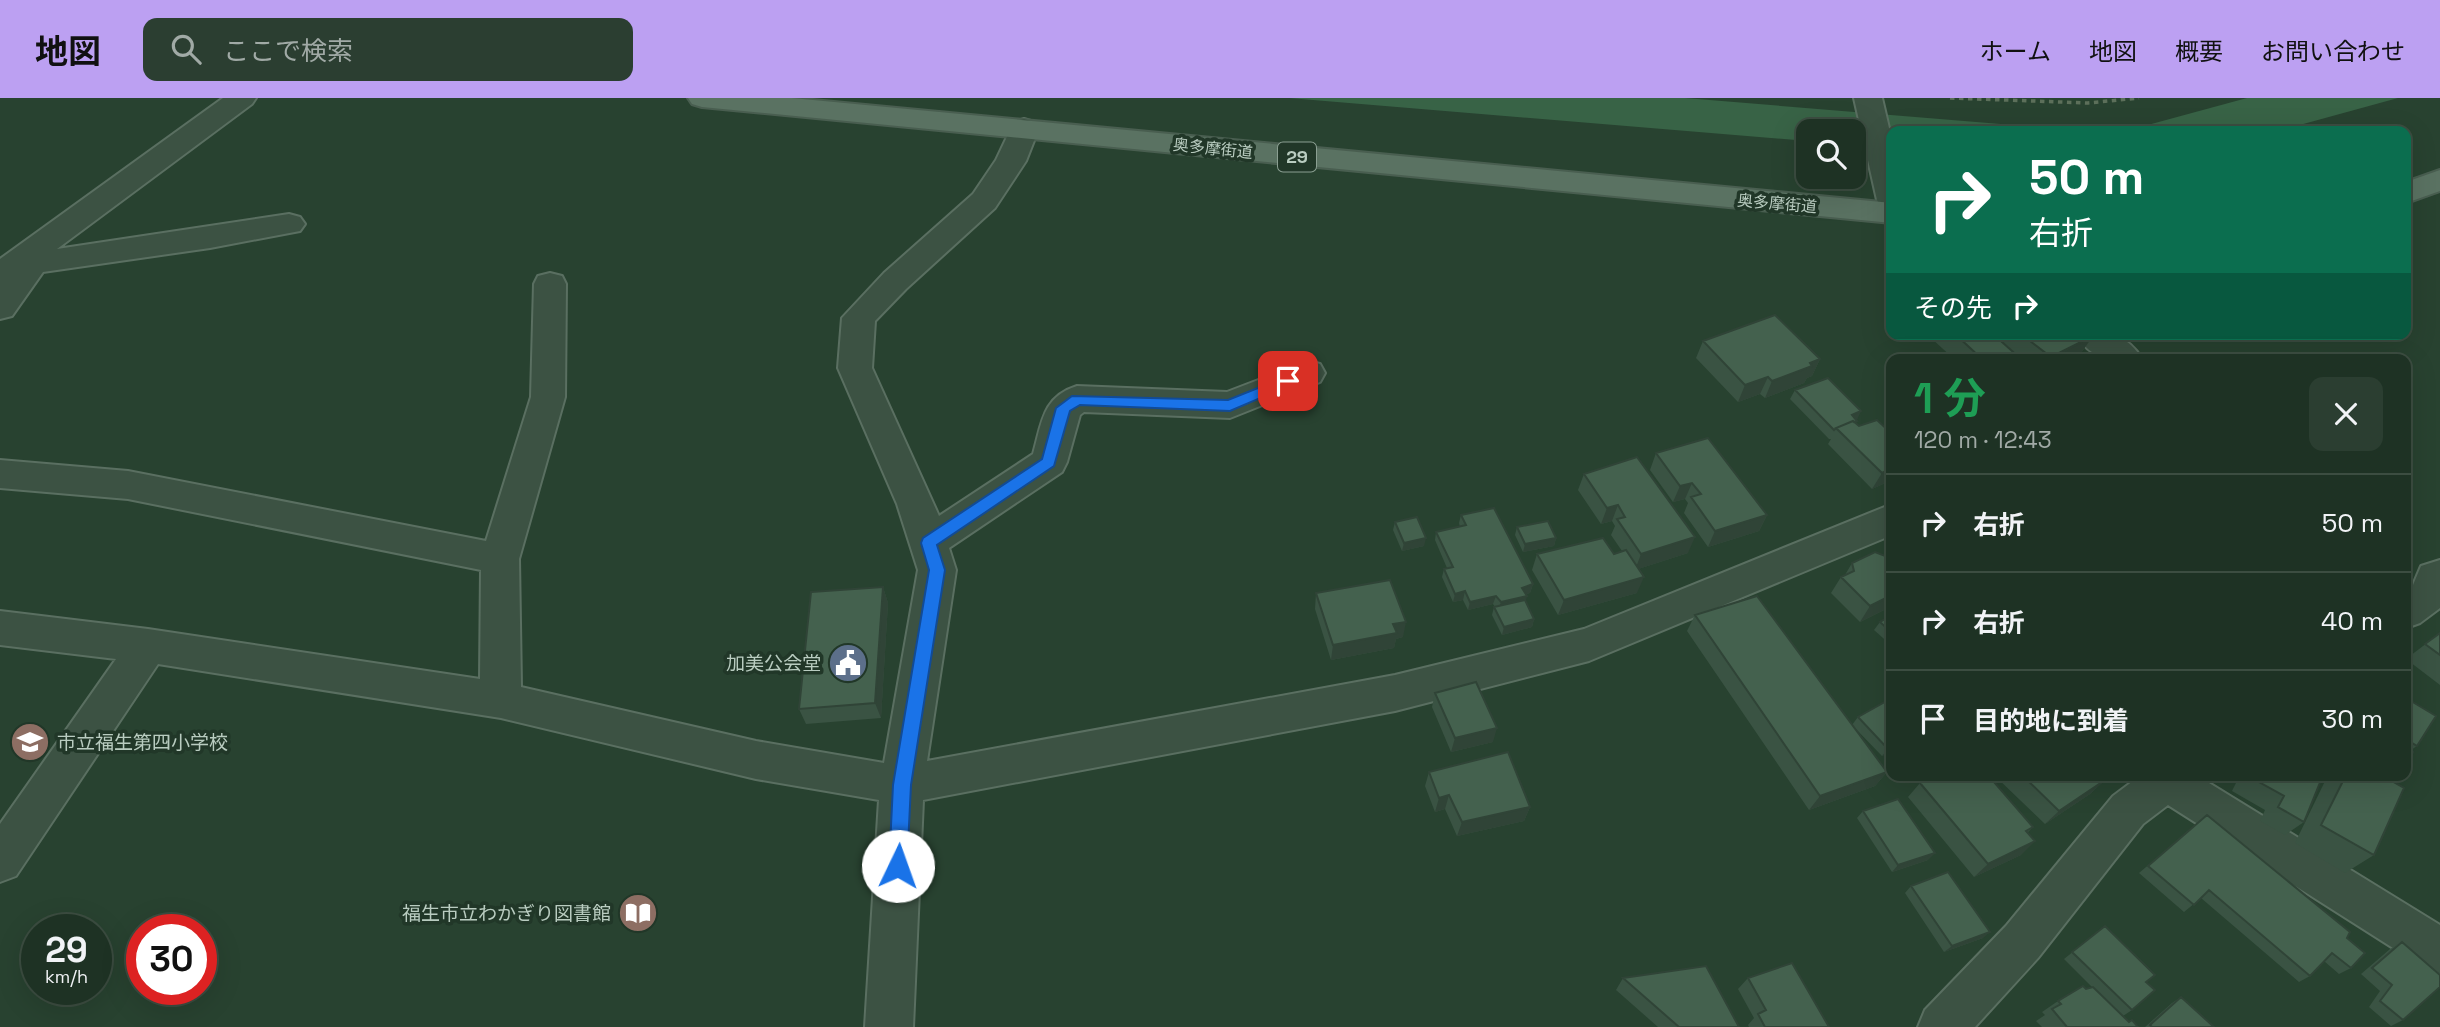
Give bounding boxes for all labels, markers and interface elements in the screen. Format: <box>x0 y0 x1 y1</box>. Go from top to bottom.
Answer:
search box <box>143 18 633 81</box>
icon: search <box>167 30 205 68</box>
text: 地図 <box>35 31 101 73</box>
text: ここで検索 <box>223 34 353 68</box>
text: ホーム <box>1980 36 2051 67</box>
text: 地図 <box>2089 36 2137 67</box>
text: 概要 <box>2175 36 2223 67</box>
text: お問い合わせ <box>2261 36 2405 67</box>
map controls <box>1796 119 1866 189</box>
button: search <box>1796 119 1866 189</box>
street label: 奥多摩街道 <box>1172 134 1254 163</box>
road number: 29 <box>1278 142 1316 172</box>
text: 50 m <box>2029 146 2144 208</box>
icon: right <box>1914 154 2005 245</box>
street label: 奥多摩街道 <box>1736 190 1818 217</box>
text: 右折 <box>2029 213 2093 253</box>
icon: right <box>2006 287 2044 325</box>
text: その先 <box>1914 291 1992 325</box>
pin <box>1258 351 1318 411</box>
icon: arrive <box>1269 362 1307 400</box>
text: 1 分 <box>1914 372 1986 425</box>
button: close <box>2309 377 2383 451</box>
text: 120 m · 12:43 <box>1914 425 2052 455</box>
icon: right <box>1914 504 1952 542</box>
text: 50 m <box>2322 506 2383 540</box>
text: 右折 <box>1973 508 2025 542</box>
icon: right <box>1914 602 1952 640</box>
text: 40 m <box>2321 604 2383 638</box>
text: 右折 <box>1973 606 2025 640</box>
public building icon: 加美公会堂 <box>827 642 869 684</box>
place label: 加美公会堂 <box>726 651 821 676</box>
icon: arrive <box>1914 700 1952 738</box>
text: 30 m <box>2322 702 2383 736</box>
text: 目的地に到着 <box>1973 704 2129 738</box>
school or university icon: 市立福生第四小学校 <box>9 721 51 763</box>
place label: 市立福生第四小学校 <box>57 730 228 755</box>
position arrow <box>861 829 935 903</box>
library icon: 福生市立わかぎり図書館 <box>617 892 659 934</box>
place label: 福生市立わかぎり図書館 <box>402 901 611 926</box>
speed limit sign: 30 <box>126 914 217 1005</box>
text: 29 <box>45 928 88 972</box>
text: km/h <box>45 965 88 988</box>

